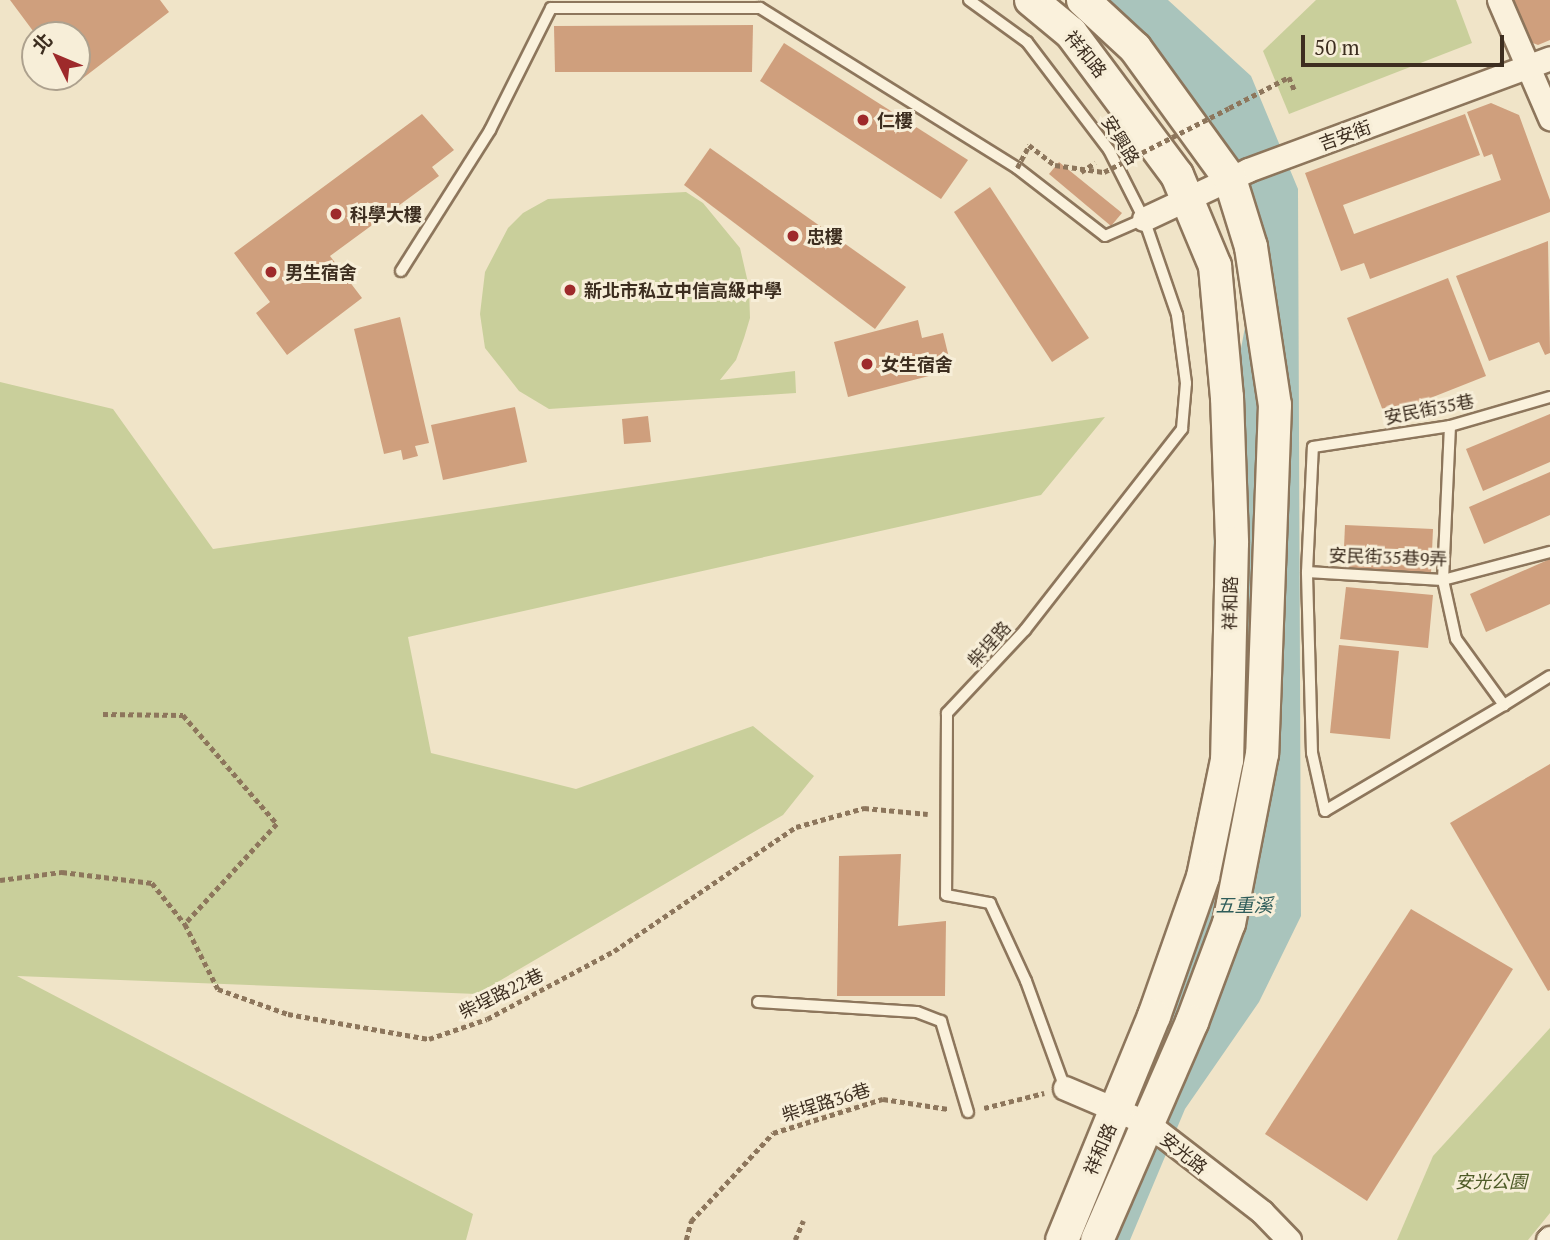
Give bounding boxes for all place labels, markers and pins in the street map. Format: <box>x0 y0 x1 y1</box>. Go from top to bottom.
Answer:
place label: 仁樓 <box>877 109 913 131</box>
marker: 仁樓 <box>855 112 871 128</box>
place label: 科學大樓 <box>350 203 422 225</box>
marker: 科學大樓 <box>328 206 344 222</box>
place label: 忠樓 <box>807 225 843 247</box>
marker: 忠樓 <box>785 228 801 244</box>
place label: 男生宿舍 <box>285 261 357 283</box>
marker: 男生宿舍 <box>263 264 279 280</box>
place label: 新北市私立中信高級中學 <box>584 279 782 301</box>
marker: 新北市私立中信高級中學 <box>562 282 578 298</box>
place label: 女生宿舍 <box>881 353 953 375</box>
marker: 女生宿舍 <box>859 356 875 372</box>

